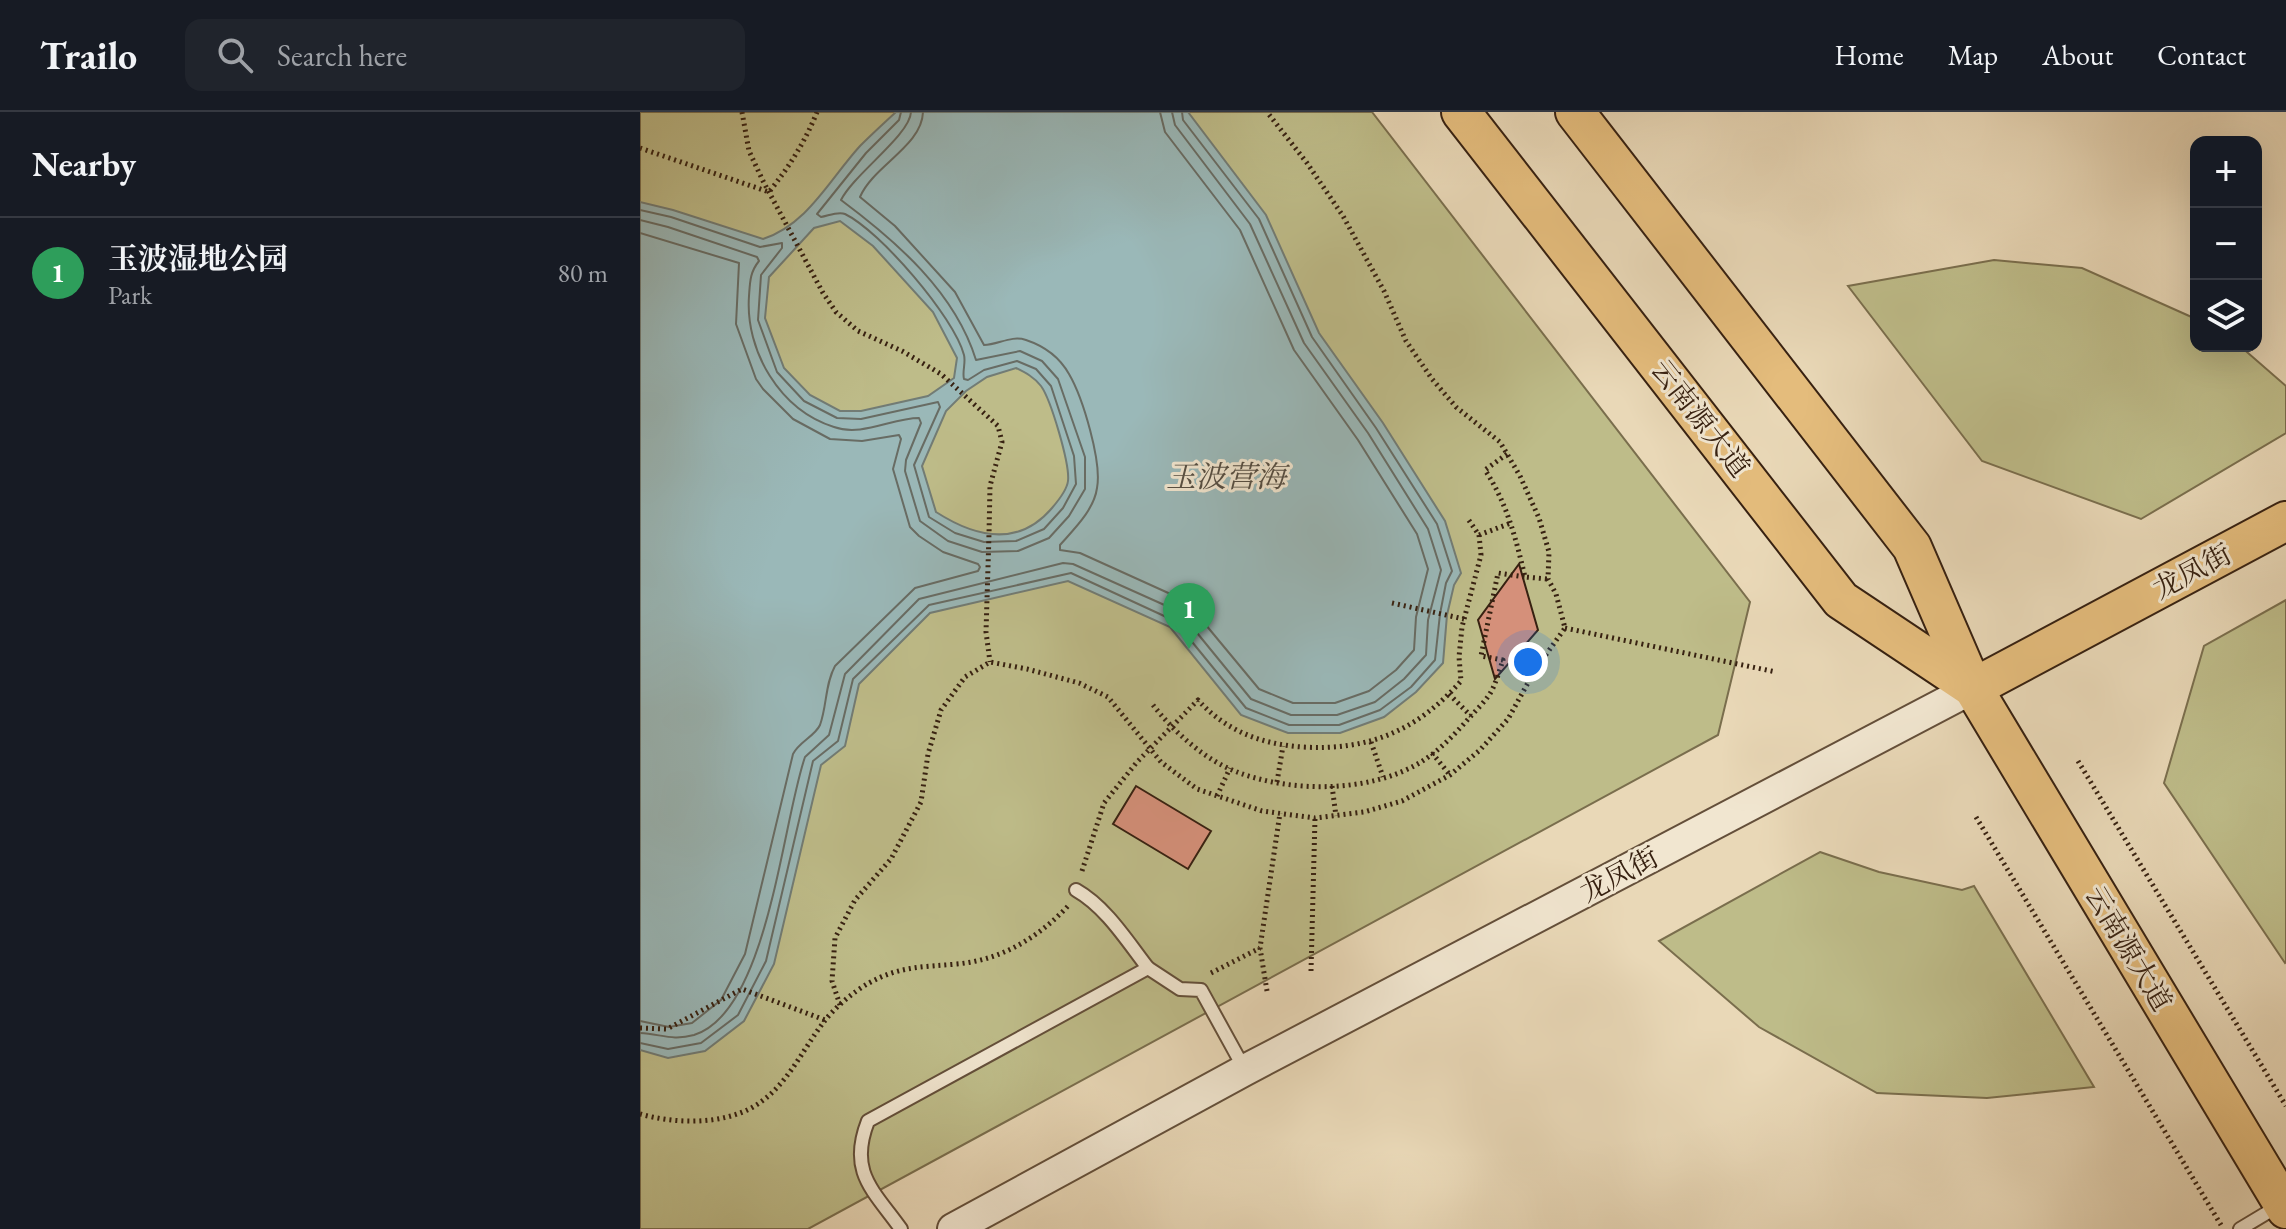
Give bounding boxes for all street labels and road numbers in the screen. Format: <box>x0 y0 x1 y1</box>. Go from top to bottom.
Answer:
street label: 云南源大道 <box>1644 352 1758 484</box>
street label: 龙凤街 <box>2146 535 2238 607</box>
street label: 龙凤街 <box>1573 838 1665 910</box>
street label: 云南源大道 <box>2078 879 2180 1017</box>

